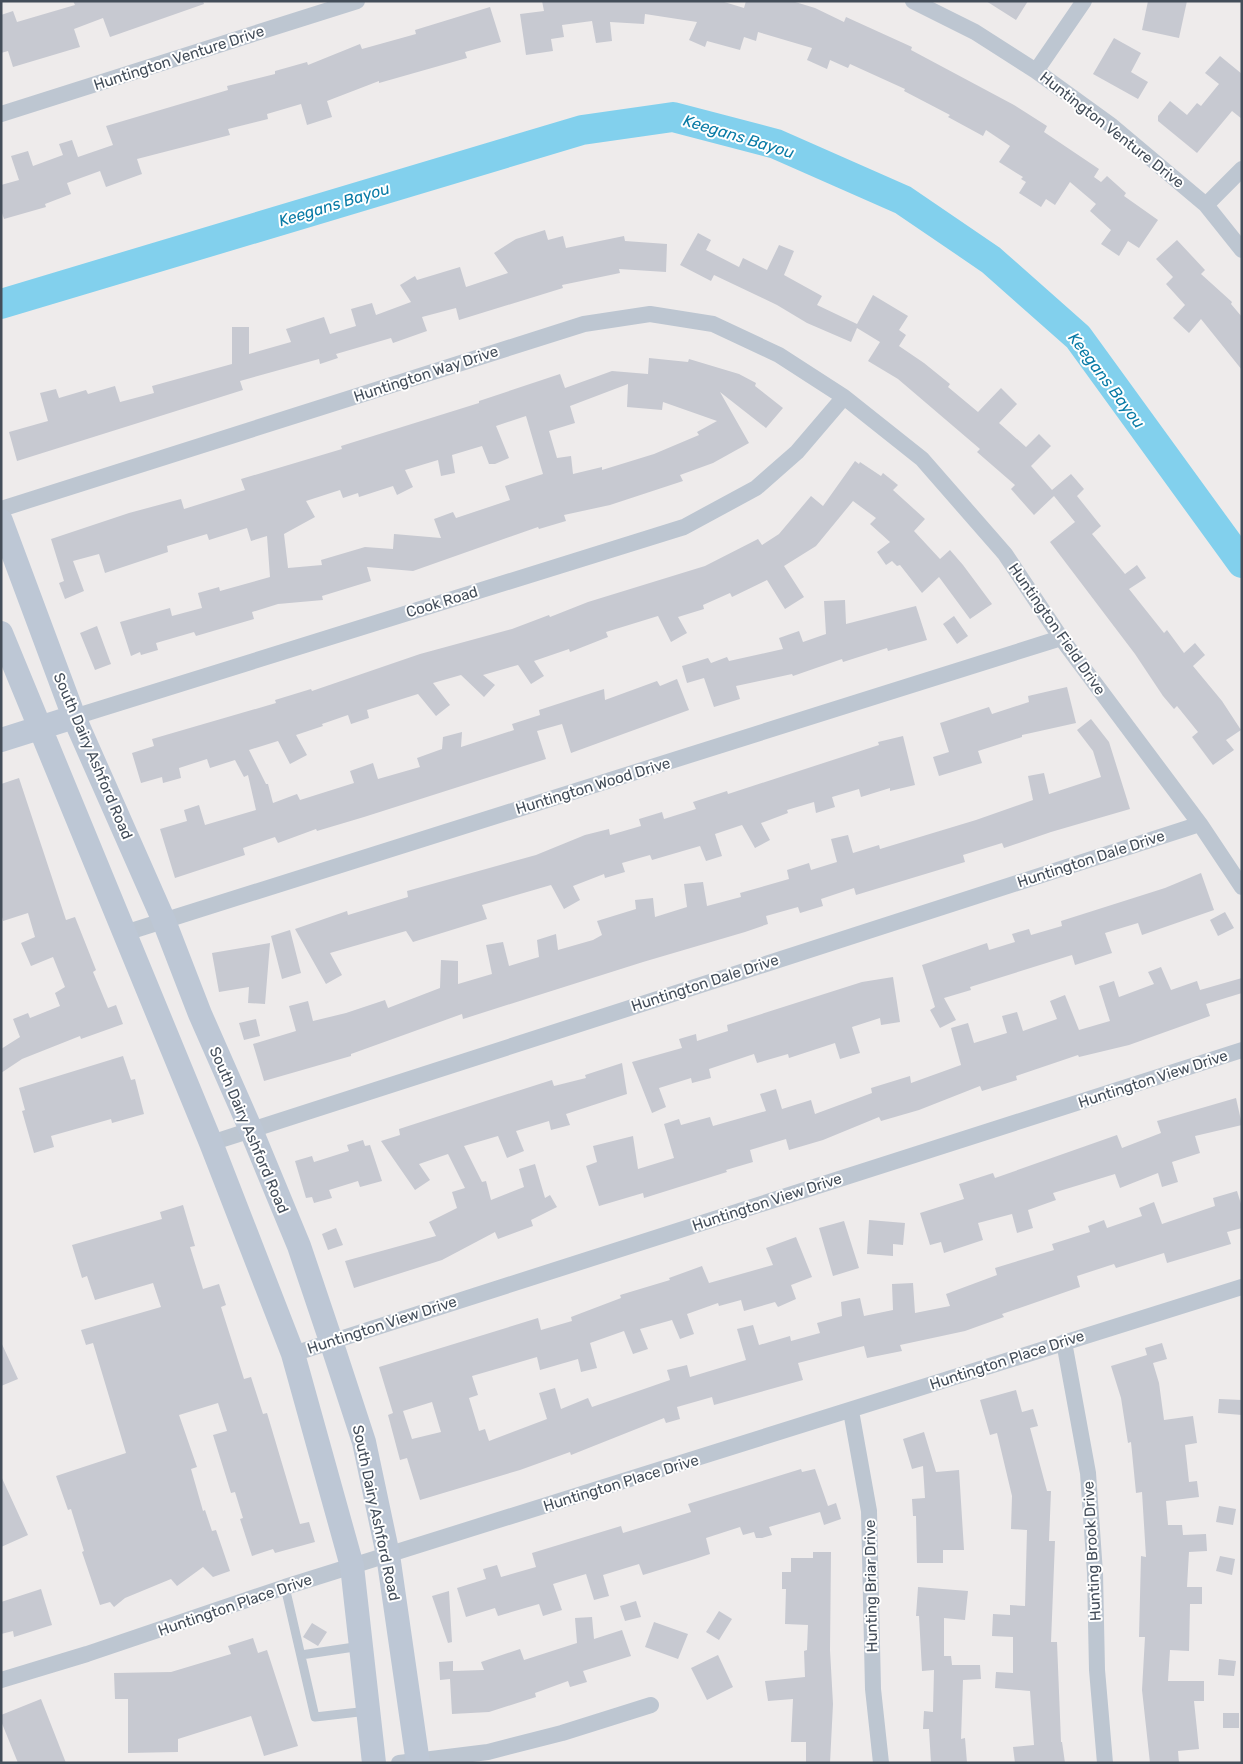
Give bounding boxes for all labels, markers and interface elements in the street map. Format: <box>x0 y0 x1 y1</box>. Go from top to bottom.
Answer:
street label: Huntington Venture Drive <box>92 22 266 94</box>
street label: Huntington Venture Drive <box>1036 68 1188 192</box>
water label: Keegans Bayou <box>681 111 797 162</box>
water label: Keegans Bayou <box>276 178 392 230</box>
water label: Keegans Bayou <box>1064 329 1149 432</box>
street label: Huntington Way Drive <box>352 342 500 406</box>
street label: Huntington Field Drive <box>1005 560 1109 698</box>
street label: Cook Road <box>404 583 480 621</box>
street label: South Dairy Ashford Road <box>50 670 136 842</box>
street label: Huntington Wood Drive <box>513 754 673 818</box>
street label: Huntington Dale Drive <box>1015 827 1167 891</box>
street label: Huntington Dale Drive <box>629 951 781 1015</box>
street label: South Dairy Ashford Road <box>206 1044 292 1216</box>
street label: Huntington View Drive <box>1076 1046 1230 1112</box>
street label: Huntington View Drive <box>690 1169 844 1235</box>
street label: Huntington View Drive <box>305 1292 459 1358</box>
street label: Huntington Place Drive <box>927 1326 1087 1394</box>
street label: South Dairy Ashford Road <box>349 1423 403 1603</box>
street label: Huntington Place Drive <box>541 1451 701 1515</box>
street label: Hunting Brook Drive <box>1079 1481 1105 1621</box>
street label: Hunting Briar Drive <box>861 1520 881 1652</box>
street label: Huntington Place Drive <box>156 1570 314 1640</box>

